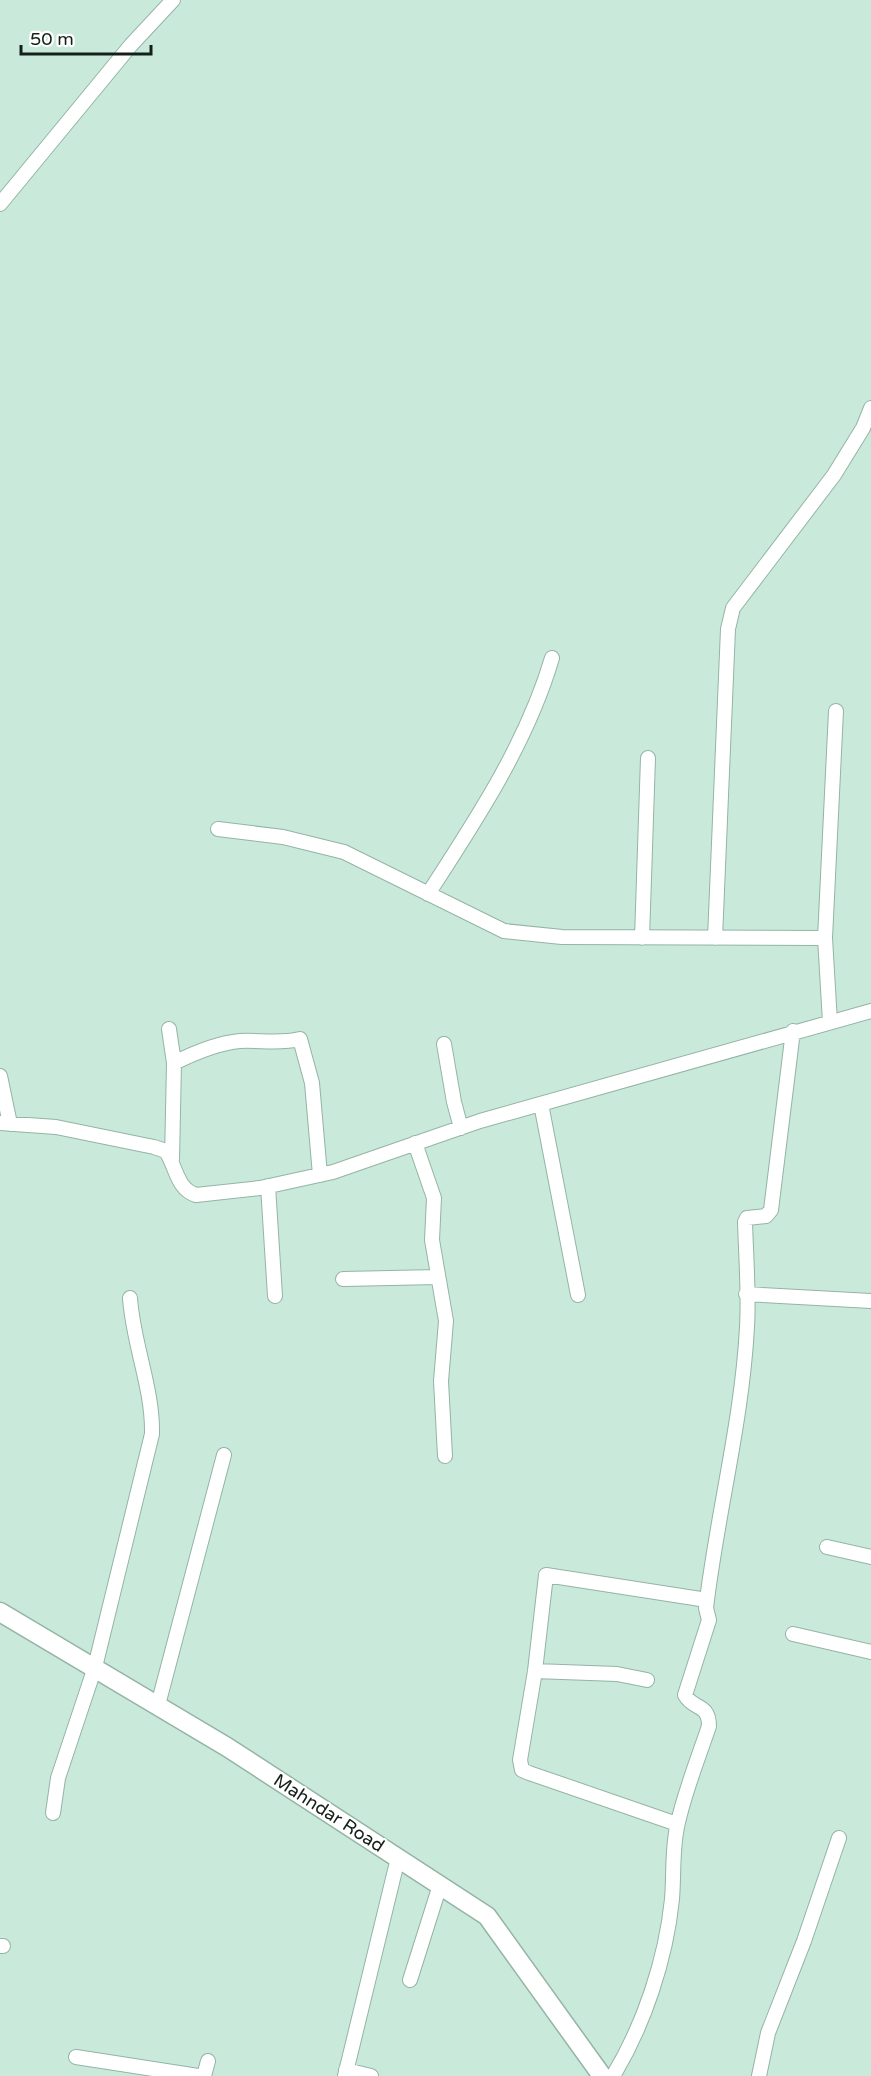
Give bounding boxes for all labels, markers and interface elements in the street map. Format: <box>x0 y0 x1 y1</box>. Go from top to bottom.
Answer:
scale bar <box>21 18 152 56</box>
text: 50 m <box>30 28 74 50</box>
street label: Mahndar Road <box>269 1769 389 1857</box>

